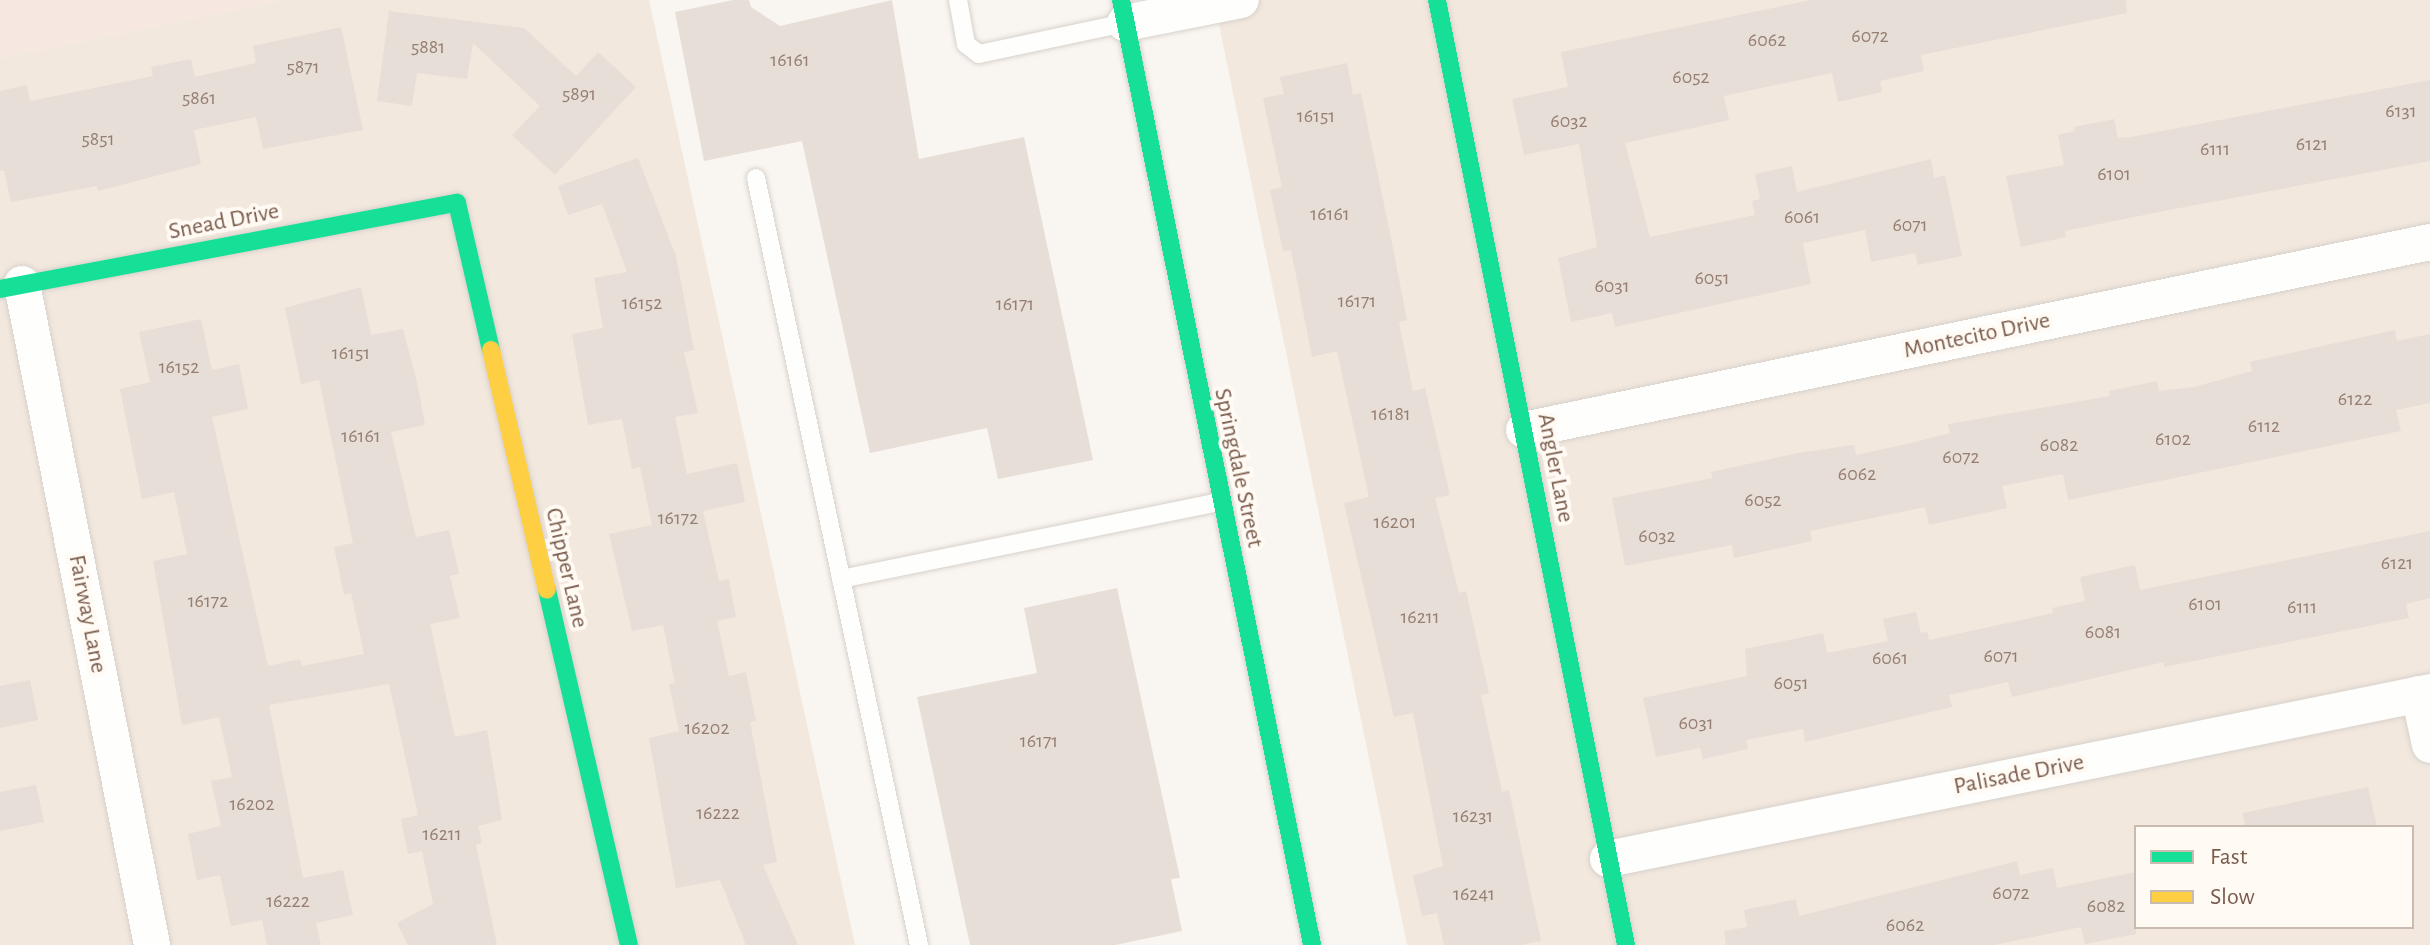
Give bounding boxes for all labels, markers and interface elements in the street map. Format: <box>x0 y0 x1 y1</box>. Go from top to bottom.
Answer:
house number: 6072 <box>1851 24 1889 48</box>
house number: 6062 <box>1748 28 1786 52</box>
house number: 5881 <box>411 35 445 59</box>
house number: 16161 <box>770 48 810 72</box>
house number: 5871 <box>286 55 320 79</box>
house number: 6052 <box>1672 65 1710 89</box>
house number: 5891 <box>562 82 596 106</box>
house number: 5861 <box>182 86 216 110</box>
house number: 6131 <box>2385 99 2417 123</box>
house number: 16151 <box>1297 104 1335 128</box>
house number: 6032 <box>1550 109 1588 133</box>
house number: 5851 <box>81 127 115 151</box>
house number: 6121 <box>2296 132 2328 156</box>
house number: 6111 <box>2200 137 2230 161</box>
house number: 6101 <box>2097 162 2131 186</box>
street label: Snead Drive <box>166 197 282 247</box>
house number: 16161 <box>1310 202 1350 226</box>
house number: 6061 <box>1784 205 1820 229</box>
house number: 6071 <box>1892 213 1928 237</box>
house number: 6051 <box>1694 266 1730 290</box>
house number: 6031 <box>1594 274 1630 298</box>
house number: 16171 <box>1338 289 1376 313</box>
house number: 16152 <box>622 291 662 315</box>
house number: 16171 <box>996 292 1034 316</box>
street label: Montecito Drive <box>1901 306 2053 366</box>
house number: 16151 <box>332 341 370 365</box>
house number: 16152 <box>159 355 199 379</box>
street label: Springdale Street <box>1207 386 1269 550</box>
house number: 6122 <box>2338 387 2372 411</box>
house number: 16181 <box>1371 402 1411 426</box>
street label: Angler Lane <box>1530 411 1580 525</box>
house number: 6112 <box>2248 414 2280 438</box>
house number: 16161 <box>341 424 381 448</box>
house number: 6102 <box>2155 427 2191 451</box>
house number: 6082 <box>2040 433 2078 457</box>
house number: 6072 <box>1942 445 1980 469</box>
house number: 6062 <box>1838 462 1876 486</box>
house number: 6052 <box>1744 488 1782 512</box>
street label: Chipper Lane <box>538 505 594 631</box>
house number: 16172 <box>658 506 698 530</box>
house number: 16201 <box>1374 510 1416 534</box>
house number: 6032 <box>1638 524 1676 548</box>
house number: 6121 <box>2381 551 2413 575</box>
street label: Fairway Lane <box>61 552 113 676</box>
house number: 16172 <box>188 589 228 613</box>
house number: 6101 <box>2188 592 2222 616</box>
house number: 6111 <box>2287 595 2317 619</box>
house number: 16211 <box>1400 605 1440 629</box>
house number: 6081 <box>2085 620 2121 644</box>
house number: 6071 <box>1983 644 2019 668</box>
house number: 6061 <box>1872 646 1908 670</box>
house number: 6051 <box>1773 671 1809 695</box>
house number: 6031 <box>1678 711 1714 735</box>
house number: 16202 <box>684 716 730 740</box>
house number: 16171 <box>1020 729 1058 753</box>
street label: Palisade Drive <box>1951 748 2087 802</box>
house number: 16202 <box>229 792 275 816</box>
house number: 16222 <box>696 801 740 825</box>
house number: 16231 <box>1453 804 1493 828</box>
house number: 16211 <box>422 822 462 846</box>
legend <box>2134 825 2414 929</box>
text: Fast <box>2210 845 2247 869</box>
house number: 6072 <box>1992 881 2030 905</box>
house number: 16241 <box>1453 882 1495 906</box>
text: Slow <box>2210 885 2255 909</box>
house number: 16222 <box>266 889 310 913</box>
house number: 6082 <box>2087 894 2125 918</box>
house number: 6062 <box>1886 913 1924 937</box>

